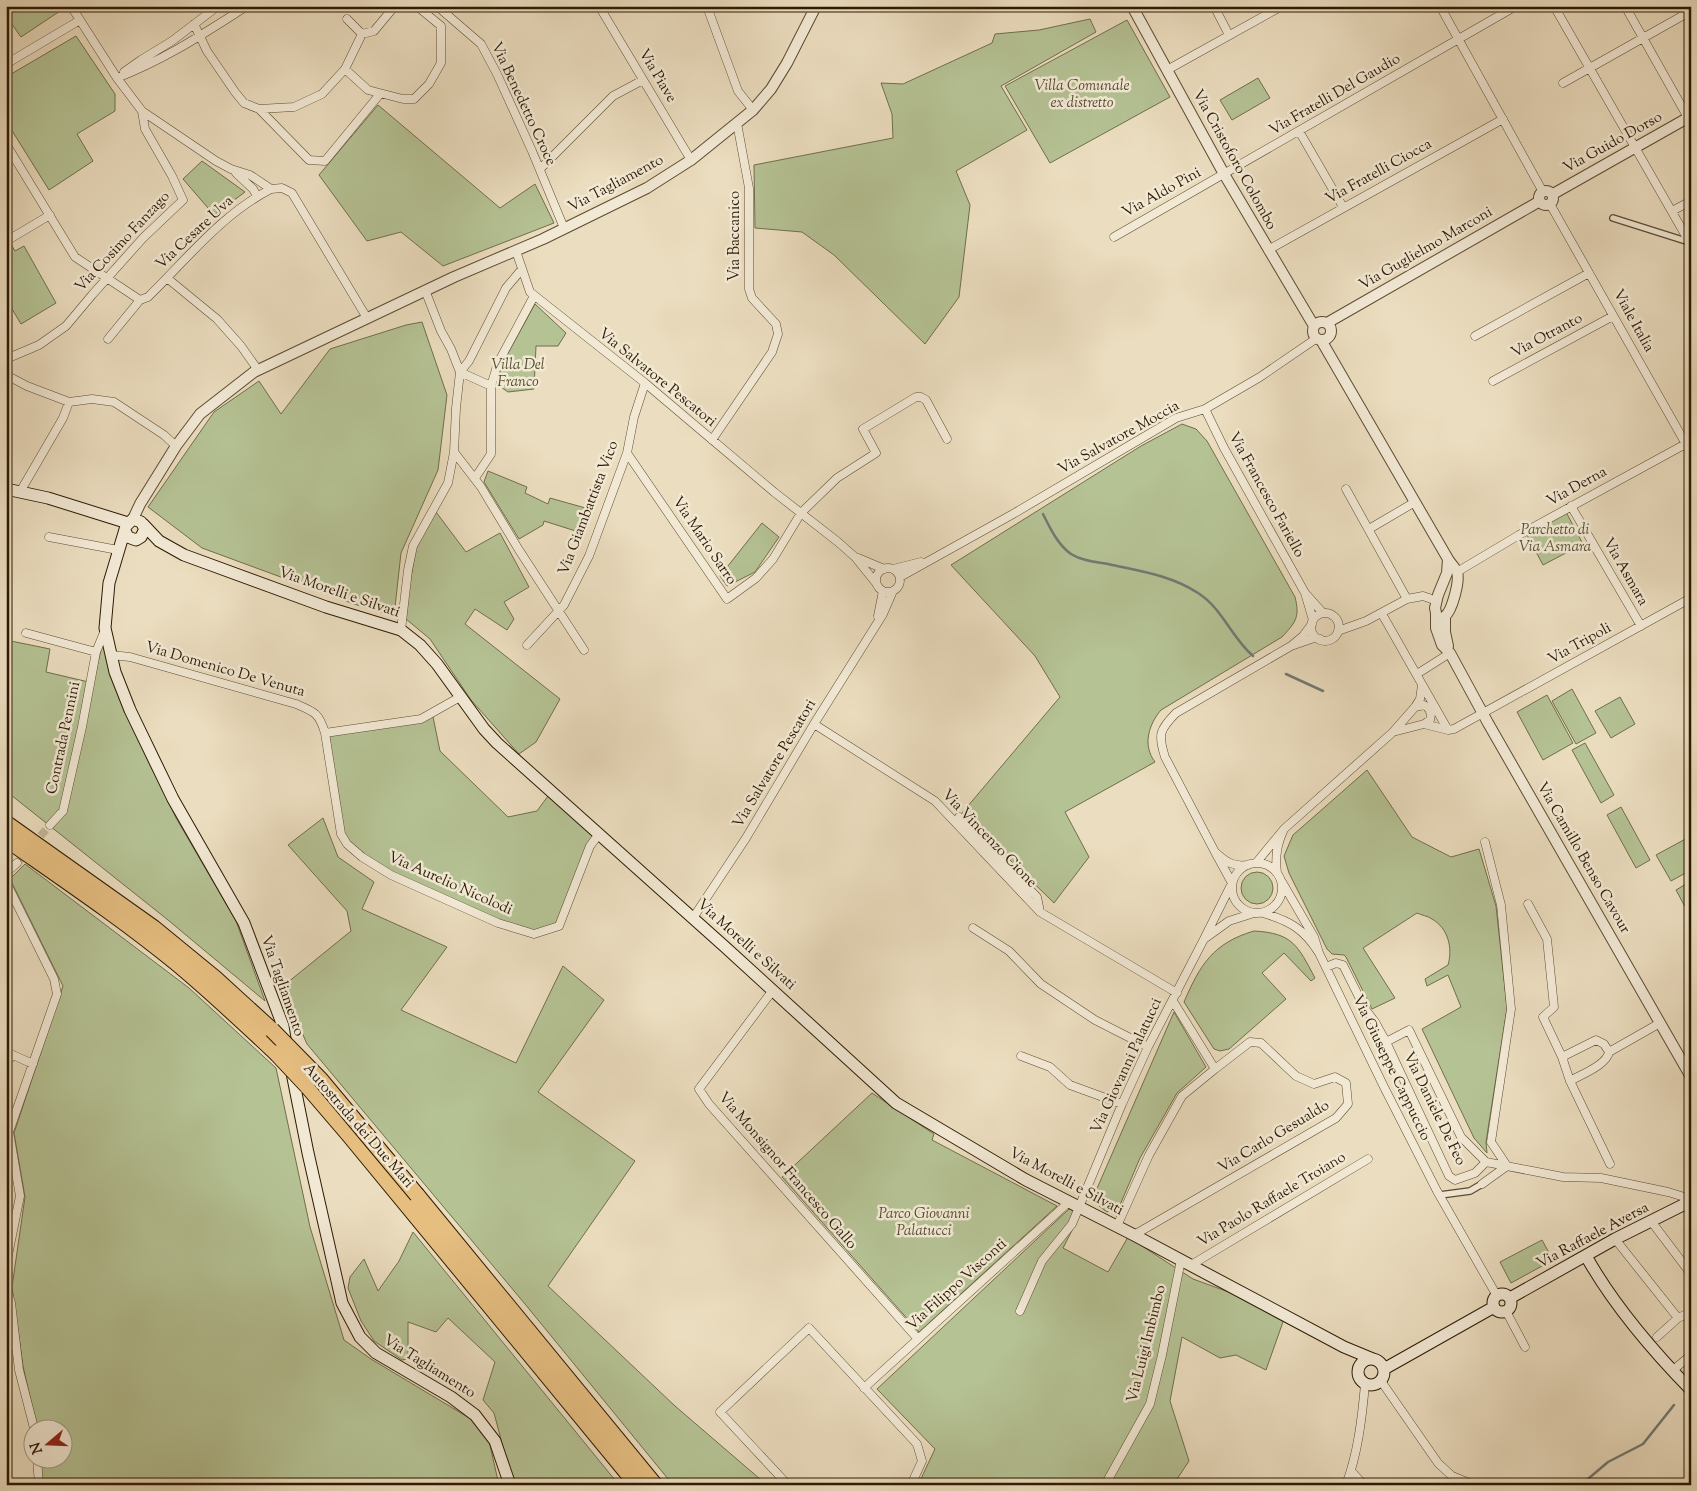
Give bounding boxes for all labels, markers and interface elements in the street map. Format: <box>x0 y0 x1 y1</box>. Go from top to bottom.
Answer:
street label: Via Benedetto Croce <box>485 39 561 169</box>
street label: Via Piave <box>633 45 681 107</box>
street label: Via Fratelli Del Gaudio <box>1265 49 1405 141</box>
park label: Villa Comunale ex distretto <box>1034 76 1130 114</box>
street label: Via Cristoforo Colombo <box>1187 86 1281 234</box>
street label: Via Guido Dorso <box>1560 107 1666 179</box>
street label: Via Fratelli Ciocca <box>1322 134 1436 210</box>
street label: Via Tagliamento <box>564 150 668 218</box>
street label: Via Aldo Pini <box>1119 163 1205 223</box>
street label: Via Cosimo Fanzago <box>71 187 175 297</box>
street label: Via Cesare Uva <box>151 191 239 275</box>
street label: Via Baccanico <box>725 191 746 281</box>
street label: Via Guglielmo Marconi <box>1355 202 1497 296</box>
street label: Viale Italia <box>1607 286 1659 356</box>
street label: Via Otranto <box>1508 308 1586 364</box>
street label: Via Salvatore Pescatori <box>593 324 721 432</box>
park label: Villa Del Franco <box>491 355 545 393</box>
street label: Via Salvatore Moccia <box>1055 396 1184 480</box>
street label: Via Francesco Fariello <box>1223 428 1309 562</box>
street label: Via Giambattista Vico <box>554 438 624 578</box>
street label: Via Derna <box>1543 462 1611 512</box>
street label: Via Mario Sarro <box>667 493 741 589</box>
park label: Parchetto di Via Asmara <box>1519 520 1592 558</box>
street label: Via Asmara <box>1597 534 1653 610</box>
street label: Via Morelli e Silvati <box>275 562 403 624</box>
street label: Via Tripoli <box>1545 618 1615 670</box>
street label: Via Domenico De Venuta <box>143 637 307 703</box>
street label: Contrada Pennini <box>42 680 86 796</box>
street label: Via Salvatore Pescatori <box>728 696 822 832</box>
street label: Via Camillo Benso Cavour <box>1531 778 1635 938</box>
street label: Via Vincenzo Cione <box>936 785 1042 893</box>
street label: Via Aurelio Nicolodi <box>384 847 516 921</box>
street label: Via Morelli e Silvati <box>692 895 800 995</box>
street label: Via Tagliamento <box>255 933 309 1039</box>
street label: Via Giuseppe Cappuccio <box>1347 992 1435 1144</box>
street label: Via Giovanni Palatucci <box>1086 995 1168 1137</box>
street label: Via Daniele De Feo <box>1397 1049 1471 1169</box>
street label: Autostrada dei Due Mari <box>298 1059 418 1193</box>
street label: Via Monsignor Francesco Gallo <box>713 1088 861 1254</box>
street label: Via Carlo Gesualdo <box>1214 1095 1334 1179</box>
street label: Via Morelli e Silvati <box>1005 1143 1127 1221</box>
street label: Via Paolo Raffaele Troiano <box>1194 1147 1350 1253</box>
street label: Via Raffaele Aversa <box>1533 1197 1653 1274</box>
park label: Parco Giovanni Palatucci <box>879 1204 970 1242</box>
street label: Via Filippo Visconti <box>902 1234 1012 1336</box>
street label: Via Luigi Imbimbo <box>1122 1283 1172 1405</box>
street label: Via Tagliamento <box>379 1330 479 1404</box>
north arrow <box>22 1418 72 1468</box>
text: N <box>26 1439 49 1456</box>

